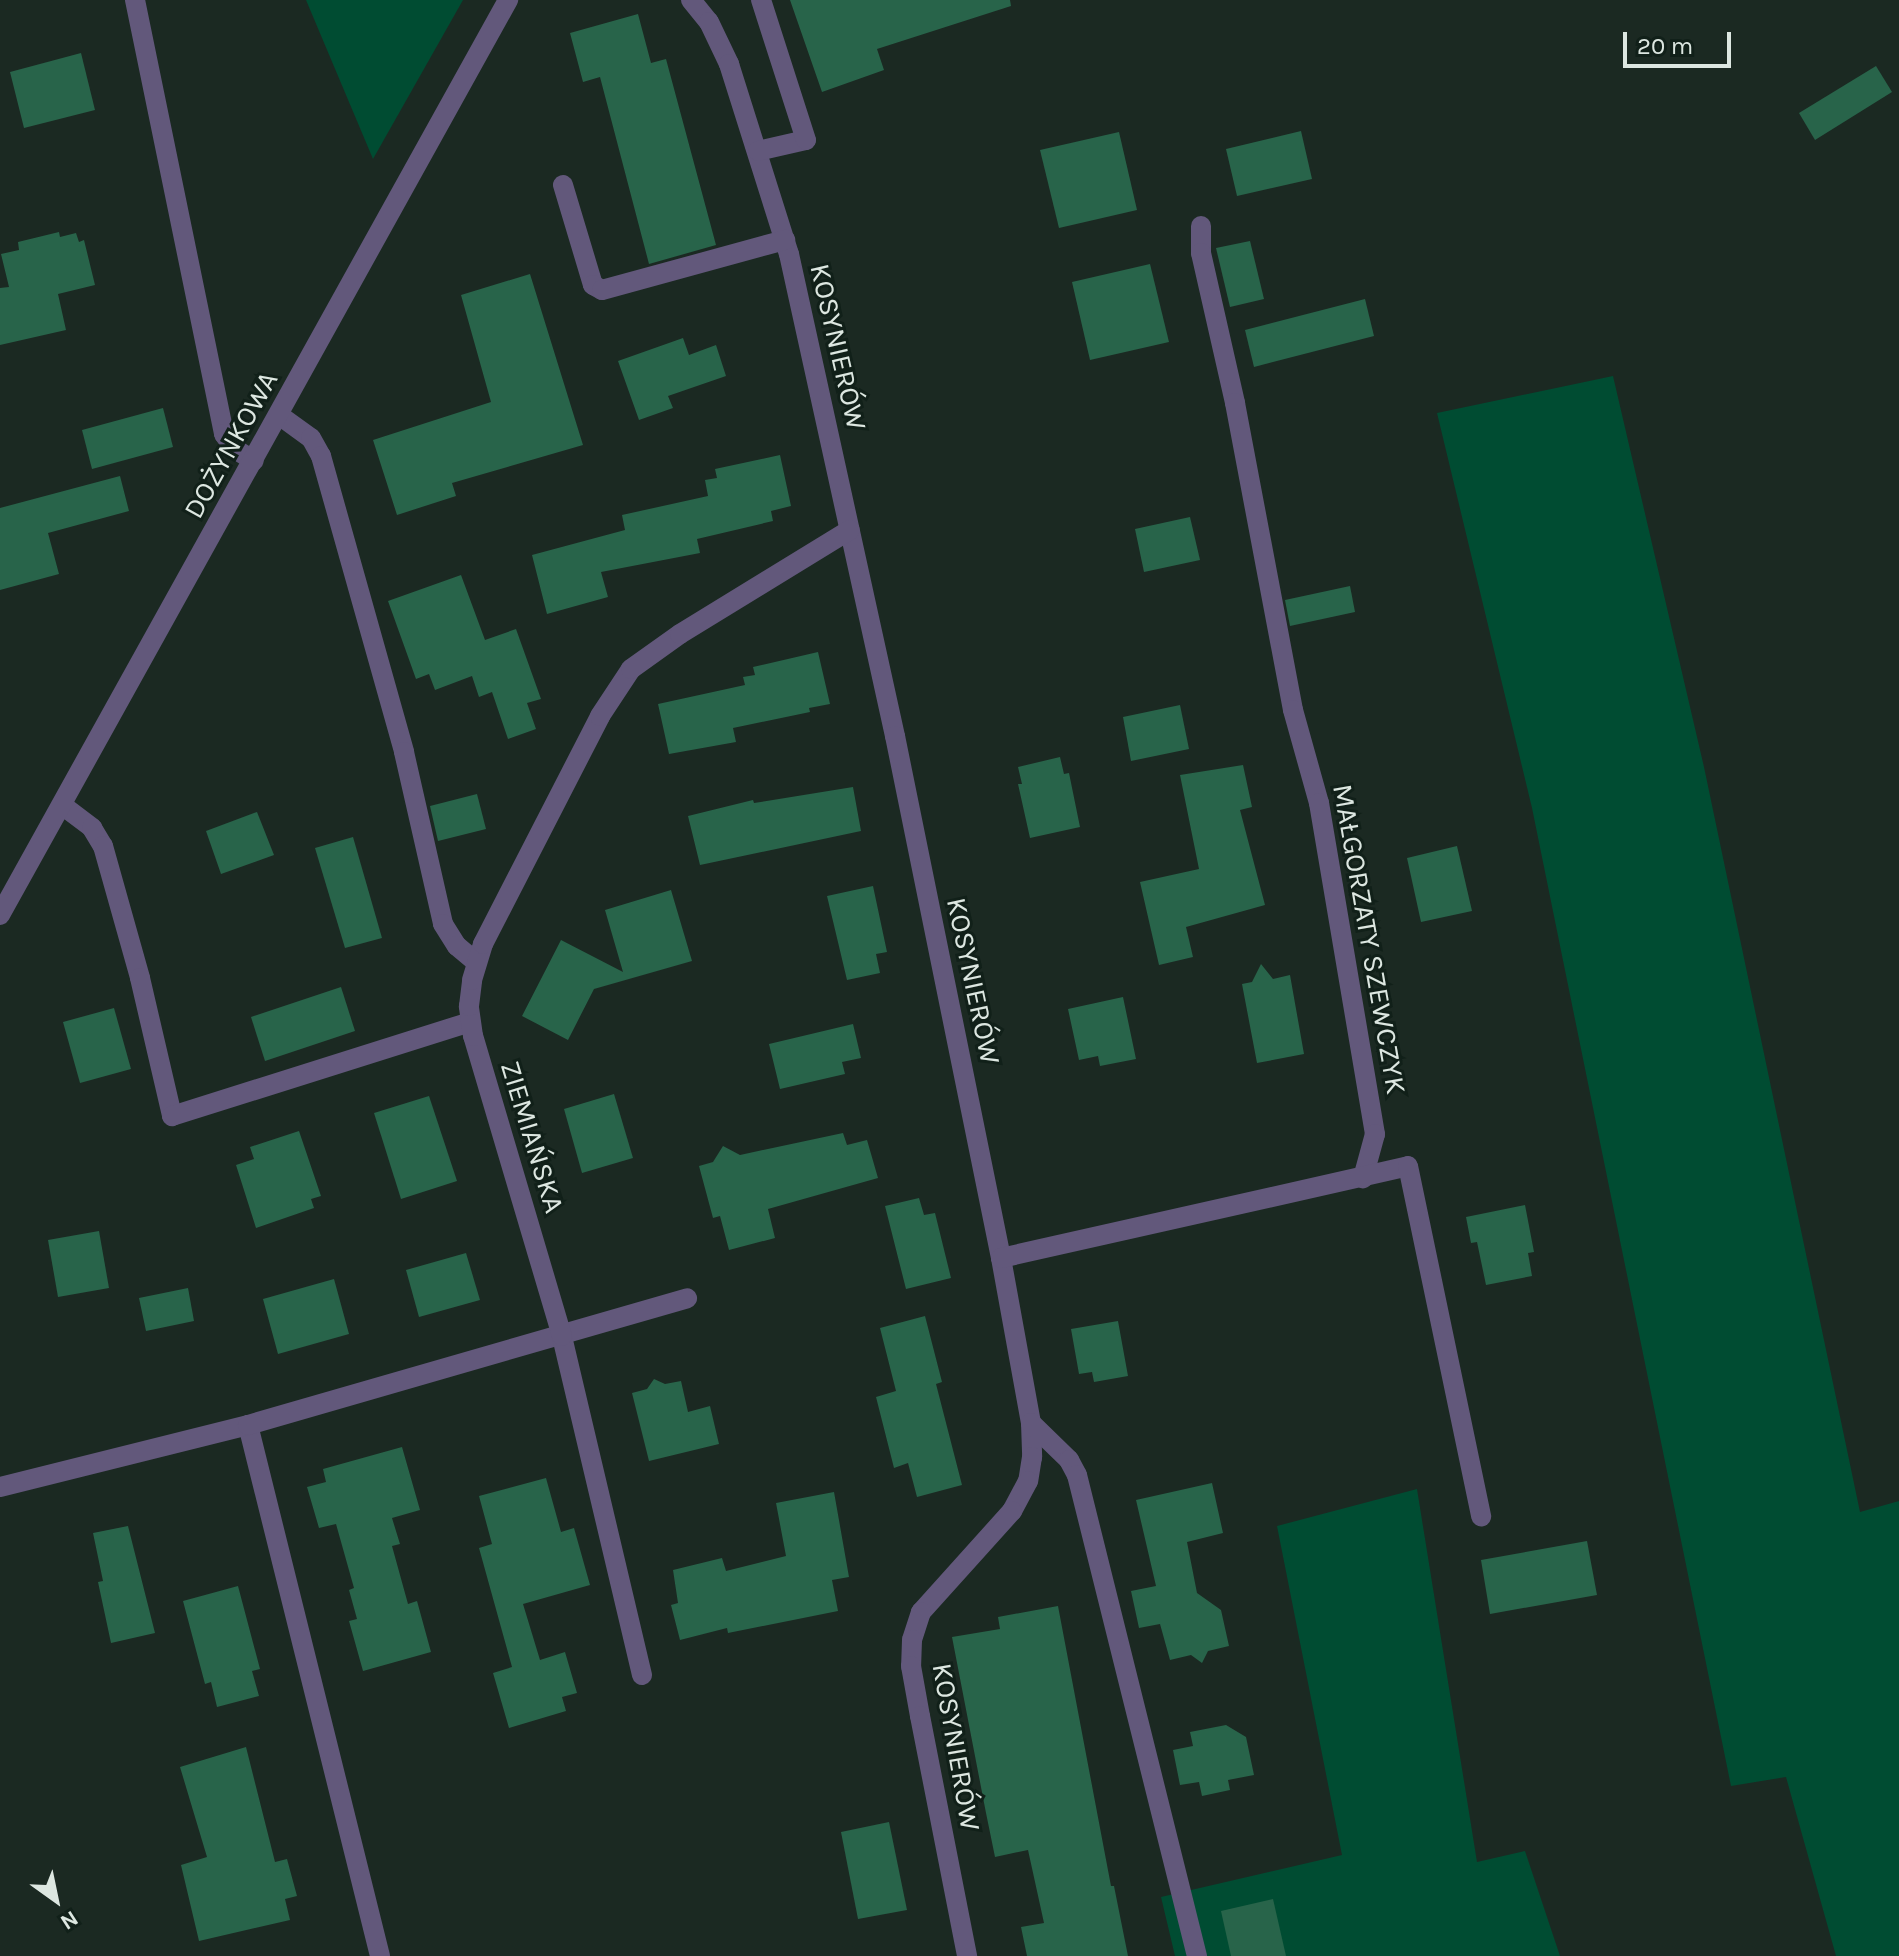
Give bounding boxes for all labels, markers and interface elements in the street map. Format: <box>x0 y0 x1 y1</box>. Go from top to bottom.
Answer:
scale bar <box>1627 16 1735 66</box>
text: 20 m <box>1637 32 1693 60</box>
street label: KOSYNIERÓW <box>803 261 873 433</box>
street label: DOŻYNKOWA <box>177 366 285 524</box>
street label: MAŁGORZATY SZEWCZYK <box>1325 781 1413 1097</box>
street label: KOSYNIERÓW <box>939 895 1007 1067</box>
street label: ZIEMIAŃSKA <box>493 1057 571 1217</box>
street label: KOSYNIERÓW <box>925 1661 987 1833</box>
north arrow <box>16 1860 96 1940</box>
text: N <box>55 1905 83 1935</box>

